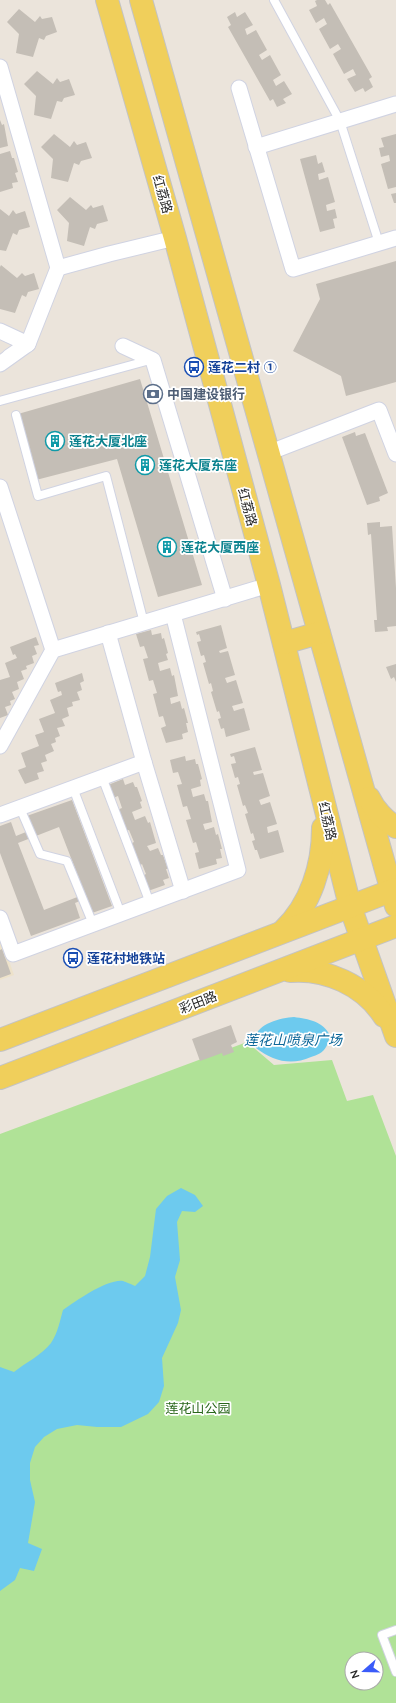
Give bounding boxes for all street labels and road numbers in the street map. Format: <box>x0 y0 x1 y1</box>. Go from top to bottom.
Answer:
street label: 红荔路 <box>150 173 176 215</box>
street label: 红荔路 <box>235 486 261 528</box>
street label: 红荔路 <box>316 800 340 842</box>
street label: 彩田路 <box>177 988 219 1016</box>

